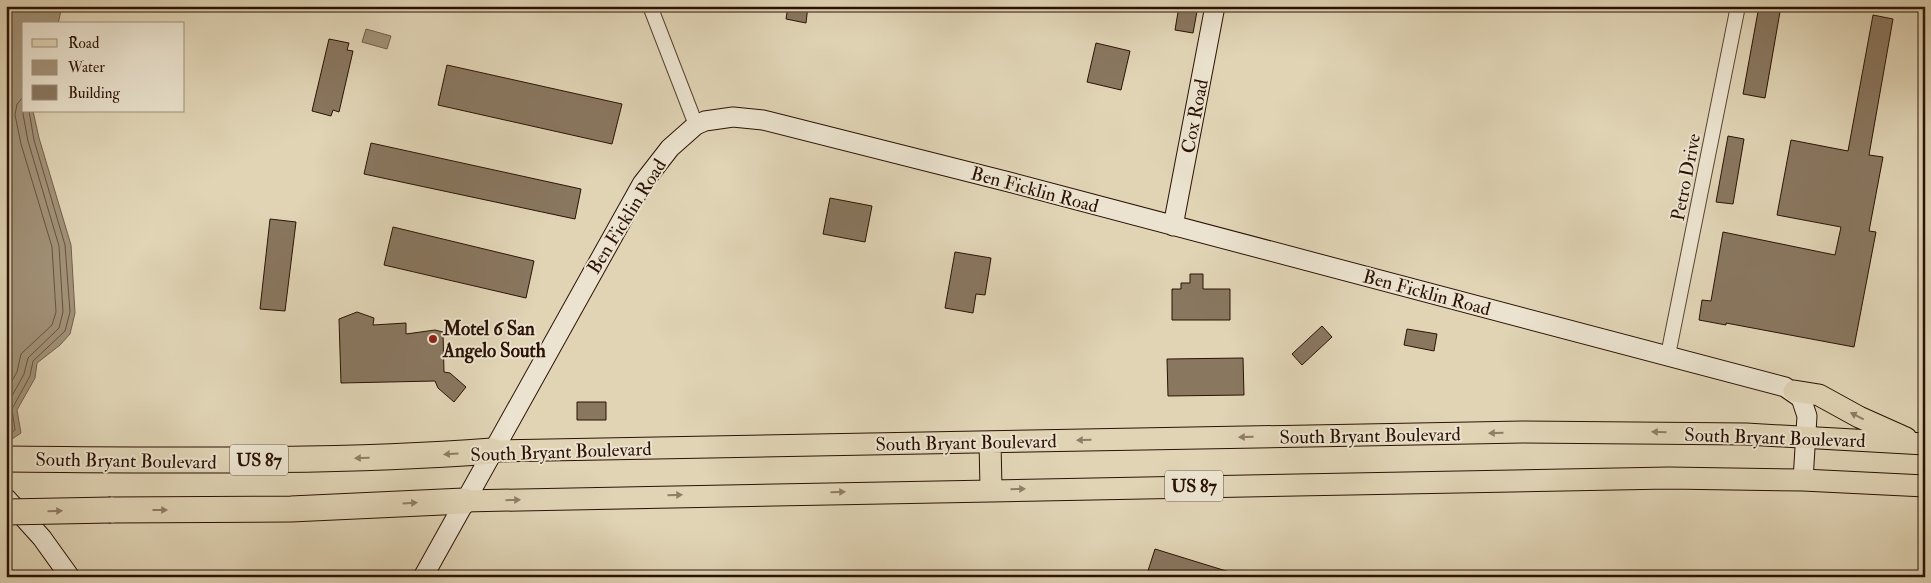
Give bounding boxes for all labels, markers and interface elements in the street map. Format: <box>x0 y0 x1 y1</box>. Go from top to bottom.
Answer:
legend <box>22 22 185 112</box>
text: Road <box>68 34 100 53</box>
text: Water <box>67 58 105 77</box>
street label: Cox Road <box>1176 76 1214 155</box>
text: Building <box>68 84 120 103</box>
street label: Petro Drive <box>1666 131 1706 223</box>
street label: Ben Ficklin Road <box>582 154 672 278</box>
street label: Ben Ficklin Road <box>968 161 1102 219</box>
street label: Ben Ficklin Road <box>1360 264 1494 322</box>
place label: Motel 6 San Angelo South <box>442 317 546 364</box>
marker: Motel 6 San Angelo South <box>427 333 439 345</box>
one-way arrow <box>1850 412 1864 420</box>
street label: South Bryant Boulevard <box>1279 422 1462 450</box>
street label: South Bryant Boulevard <box>1684 423 1867 453</box>
one-way arrow <box>1651 428 1667 436</box>
street label: South Bryant Boulevard <box>875 429 1058 457</box>
one-way arrow <box>1488 429 1504 437</box>
one-way arrow <box>1238 434 1254 442</box>
one-way arrow <box>1076 436 1092 444</box>
street label: South Bryant Boulevard <box>470 437 653 467</box>
road number: US 87 <box>230 444 288 476</box>
street label: South Bryant Boulevard <box>35 447 218 475</box>
one-way arrow <box>443 451 459 459</box>
one-way arrow <box>354 454 370 462</box>
road number: US 87 <box>1165 471 1223 502</box>
one-way arrow <box>1010 485 1026 493</box>
one-way arrow <box>830 488 846 496</box>
one-way arrow <box>667 491 683 499</box>
one-way arrow <box>505 495 521 503</box>
one-way arrow <box>402 499 418 507</box>
one-way arrow <box>152 506 168 514</box>
one-way arrow <box>47 507 63 515</box>

